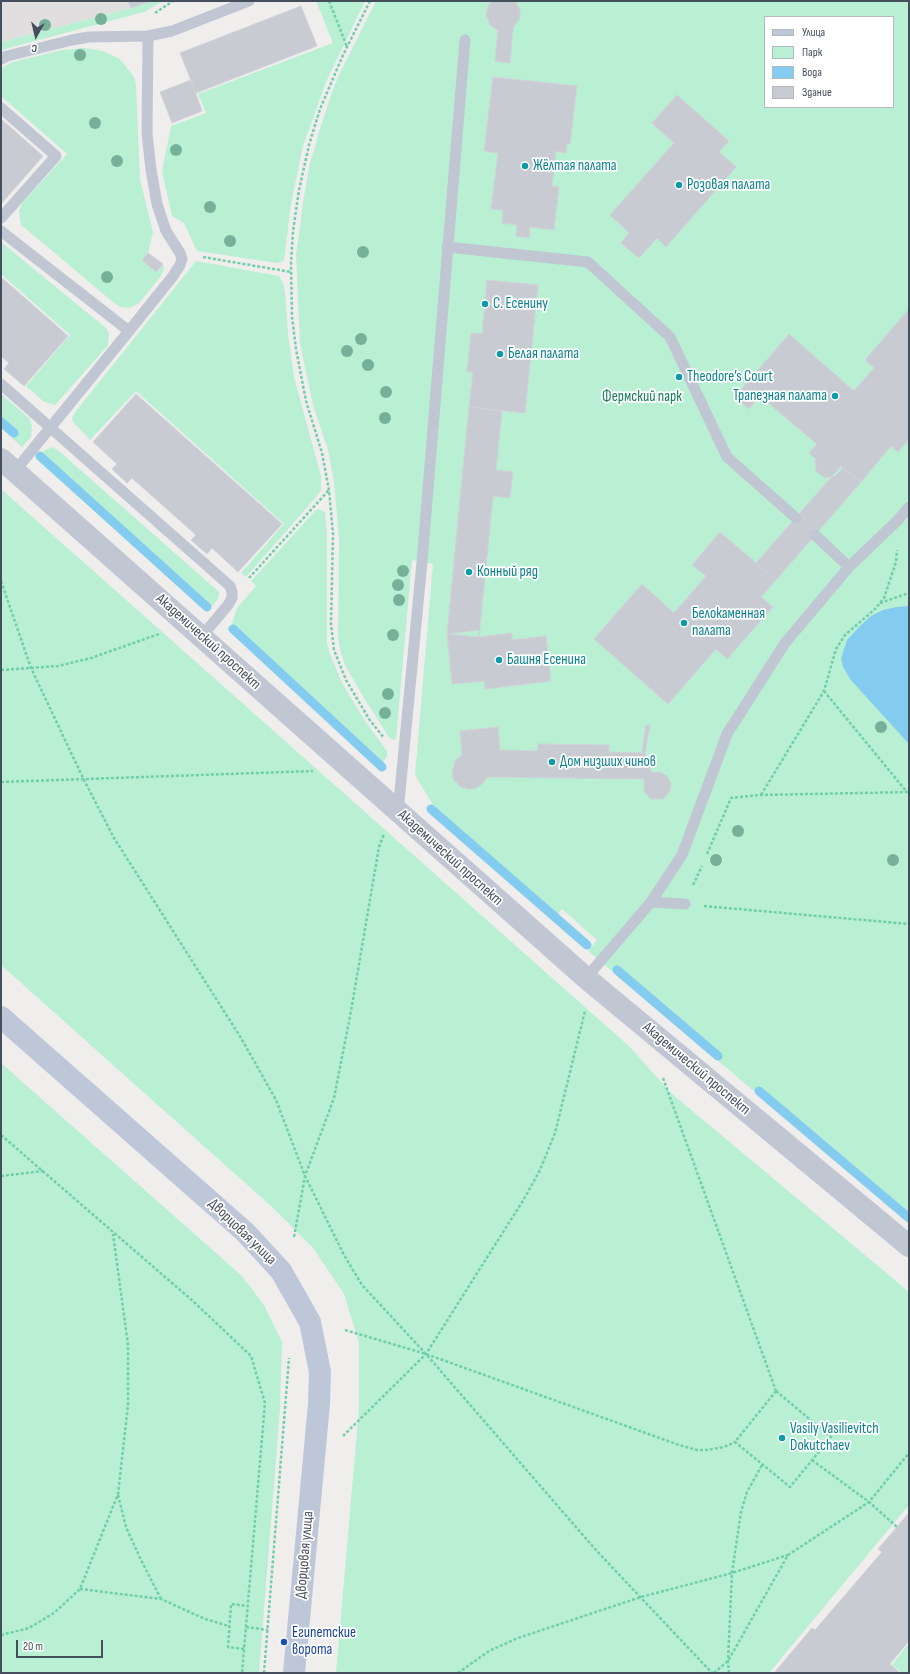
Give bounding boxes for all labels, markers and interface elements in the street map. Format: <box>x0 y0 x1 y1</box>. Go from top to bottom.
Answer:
north arrow <box>16 16 56 56</box>
legend <box>764 16 894 108</box>
text: Улица <box>802 25 825 40</box>
text: С <box>31 42 38 55</box>
text: Парк <box>802 45 822 60</box>
text: Вода <box>802 65 822 80</box>
text: Здание <box>802 85 832 100</box>
place label: Жёлтая палата <box>533 157 617 175</box>
marker: Жёлтая палата <box>520 161 530 171</box>
place label: Розовая палата <box>687 176 770 194</box>
marker: Розовая палата <box>674 180 684 190</box>
place label: С. Есенину <box>493 295 548 313</box>
marker: С. Есенину <box>480 299 490 309</box>
place label: Белая палата <box>508 345 579 363</box>
marker: Белая палата <box>495 349 505 359</box>
place label: Theodore’s Court <box>687 368 773 386</box>
marker: Theodore’s Court <box>674 372 684 382</box>
place label: Трапезная палата <box>733 387 827 405</box>
park label: Фермский парк <box>602 388 682 406</box>
marker: Трапезная палата <box>830 391 840 401</box>
place label: Конный ряд <box>477 563 538 581</box>
marker: Конный ряд <box>464 567 474 577</box>
street label: Академический проспект <box>152 590 264 694</box>
place label: Белокаменная палата <box>692 605 765 640</box>
marker: Белокаменная палата <box>679 618 689 628</box>
place label: Башня Есенина <box>507 651 586 669</box>
marker: Башня Есенина <box>494 655 504 665</box>
place label: Дом низших чинов <box>560 753 656 771</box>
marker: Дом низших чинов <box>547 757 557 767</box>
street label: Академический проспект <box>394 806 506 910</box>
street label: Академический проспект <box>639 1019 753 1119</box>
street label: Дворцовая улица <box>204 1195 280 1269</box>
place label: Vasily Vasilievitch Dokutchaev <box>790 1420 879 1455</box>
marker: Vasily Vasilievitch Dokutchaev <box>777 1433 787 1443</box>
street label: Дворцовая улица <box>292 1510 318 1600</box>
place label: Египетские ворота <box>292 1624 356 1659</box>
scale bar <box>18 1632 105 1658</box>
marker: Египетские ворота <box>279 1637 289 1647</box>
text: 20 m <box>23 1639 43 1654</box>

